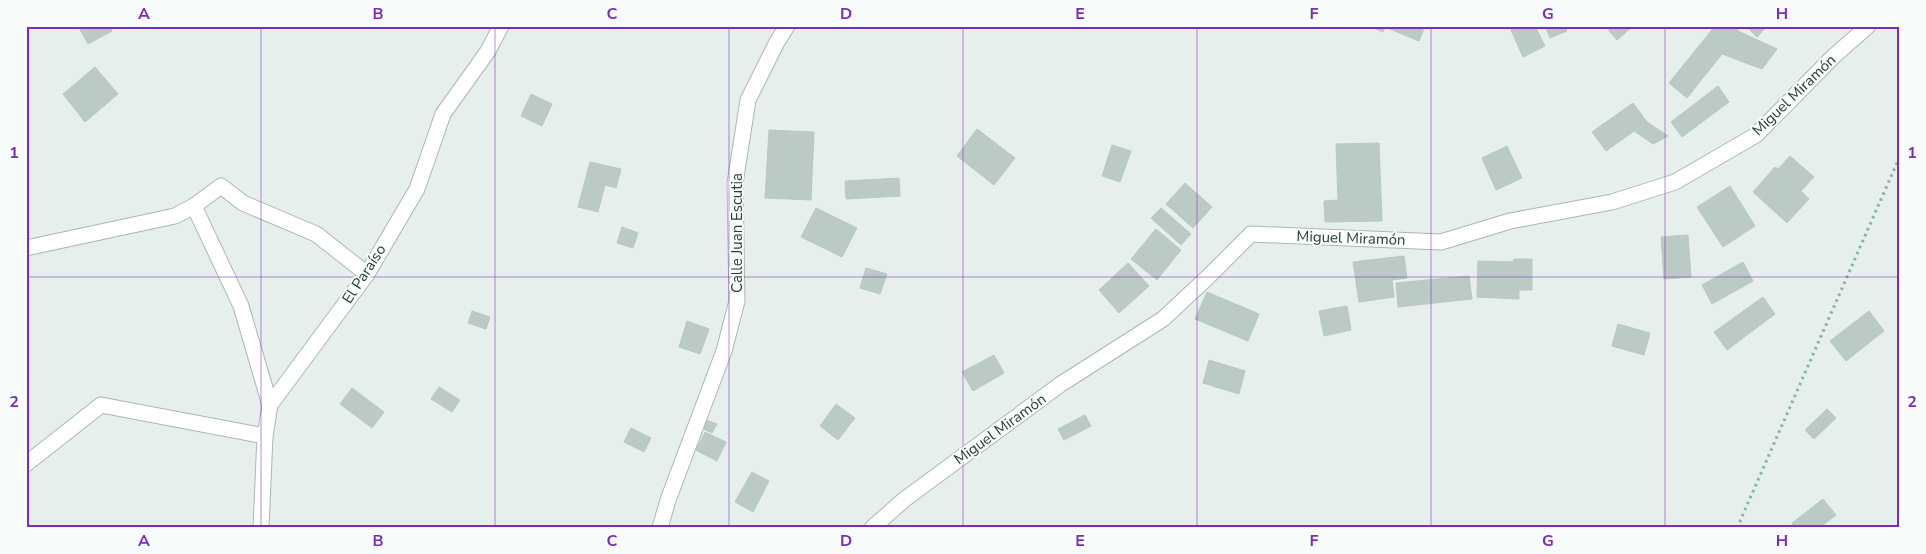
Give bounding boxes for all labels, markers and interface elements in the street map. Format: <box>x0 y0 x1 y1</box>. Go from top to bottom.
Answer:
text: A <box>138 3 150 25</box>
text: B <box>372 3 384 25</box>
text: C <box>607 3 618 25</box>
text: D <box>840 3 852 25</box>
text: E <box>1075 3 1085 25</box>
text: F <box>1310 3 1319 25</box>
text: G <box>1542 3 1554 25</box>
text: H <box>1776 3 1788 25</box>
street label: Miguel Miramón <box>1748 50 1840 140</box>
text: 1 <box>9 142 19 164</box>
text: 1 <box>1907 142 1917 164</box>
street label: Calle Juan Escutia <box>727 173 747 293</box>
street label: Miguel Miramón <box>1296 226 1406 250</box>
street label: El Paraíso <box>338 241 390 307</box>
street label: Miguel Miramón <box>950 389 1050 469</box>
text: 2 <box>9 391 19 413</box>
text: 2 <box>1907 391 1917 413</box>
text: A <box>138 530 150 552</box>
text: B <box>372 530 384 552</box>
text: C <box>607 530 618 552</box>
text: D <box>840 530 852 552</box>
text: E <box>1075 530 1085 552</box>
text: F <box>1310 530 1319 552</box>
text: G <box>1542 530 1554 552</box>
text: H <box>1776 530 1788 552</box>

